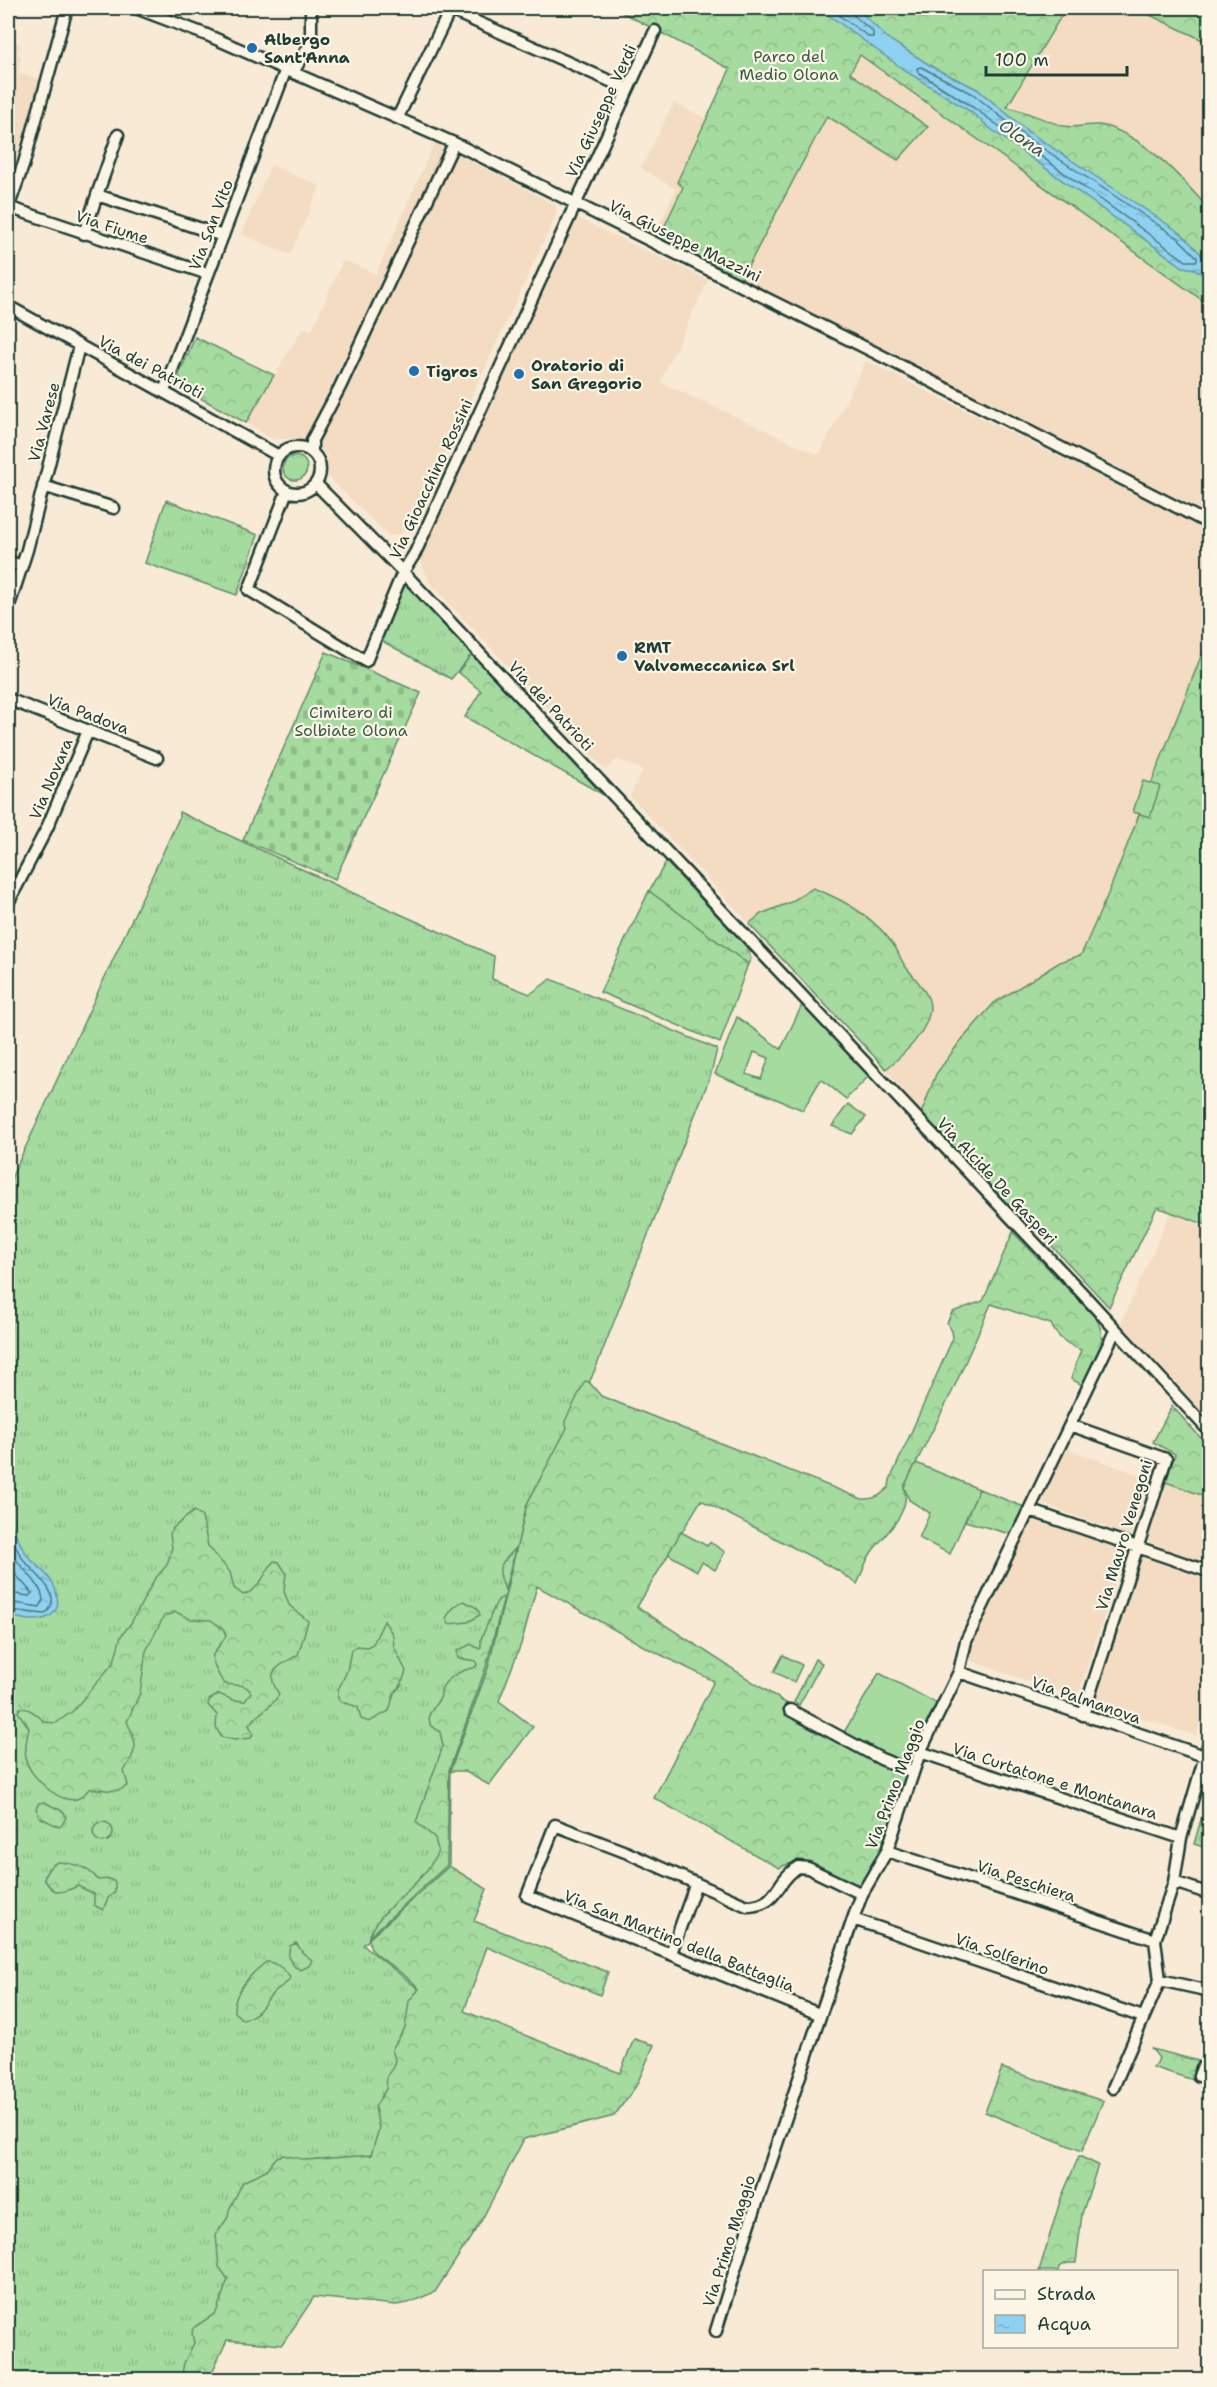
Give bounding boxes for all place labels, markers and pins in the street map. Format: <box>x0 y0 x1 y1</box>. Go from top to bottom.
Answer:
place label: Albergo Sant'Anna <box>264 29 350 68</box>
marker: Albergo Sant'Anna <box>245 41 259 55</box>
place label: Oratorio di San Gregorio <box>531 355 642 394</box>
place label: Tigros <box>426 361 478 382</box>
marker: Tigros <box>407 364 421 378</box>
marker: Oratorio di San Gregorio <box>512 367 526 381</box>
place label: RMT Valvomeccanica Srl <box>634 637 795 676</box>
marker: RMT Valvomeccanica Srl <box>615 649 629 663</box>

